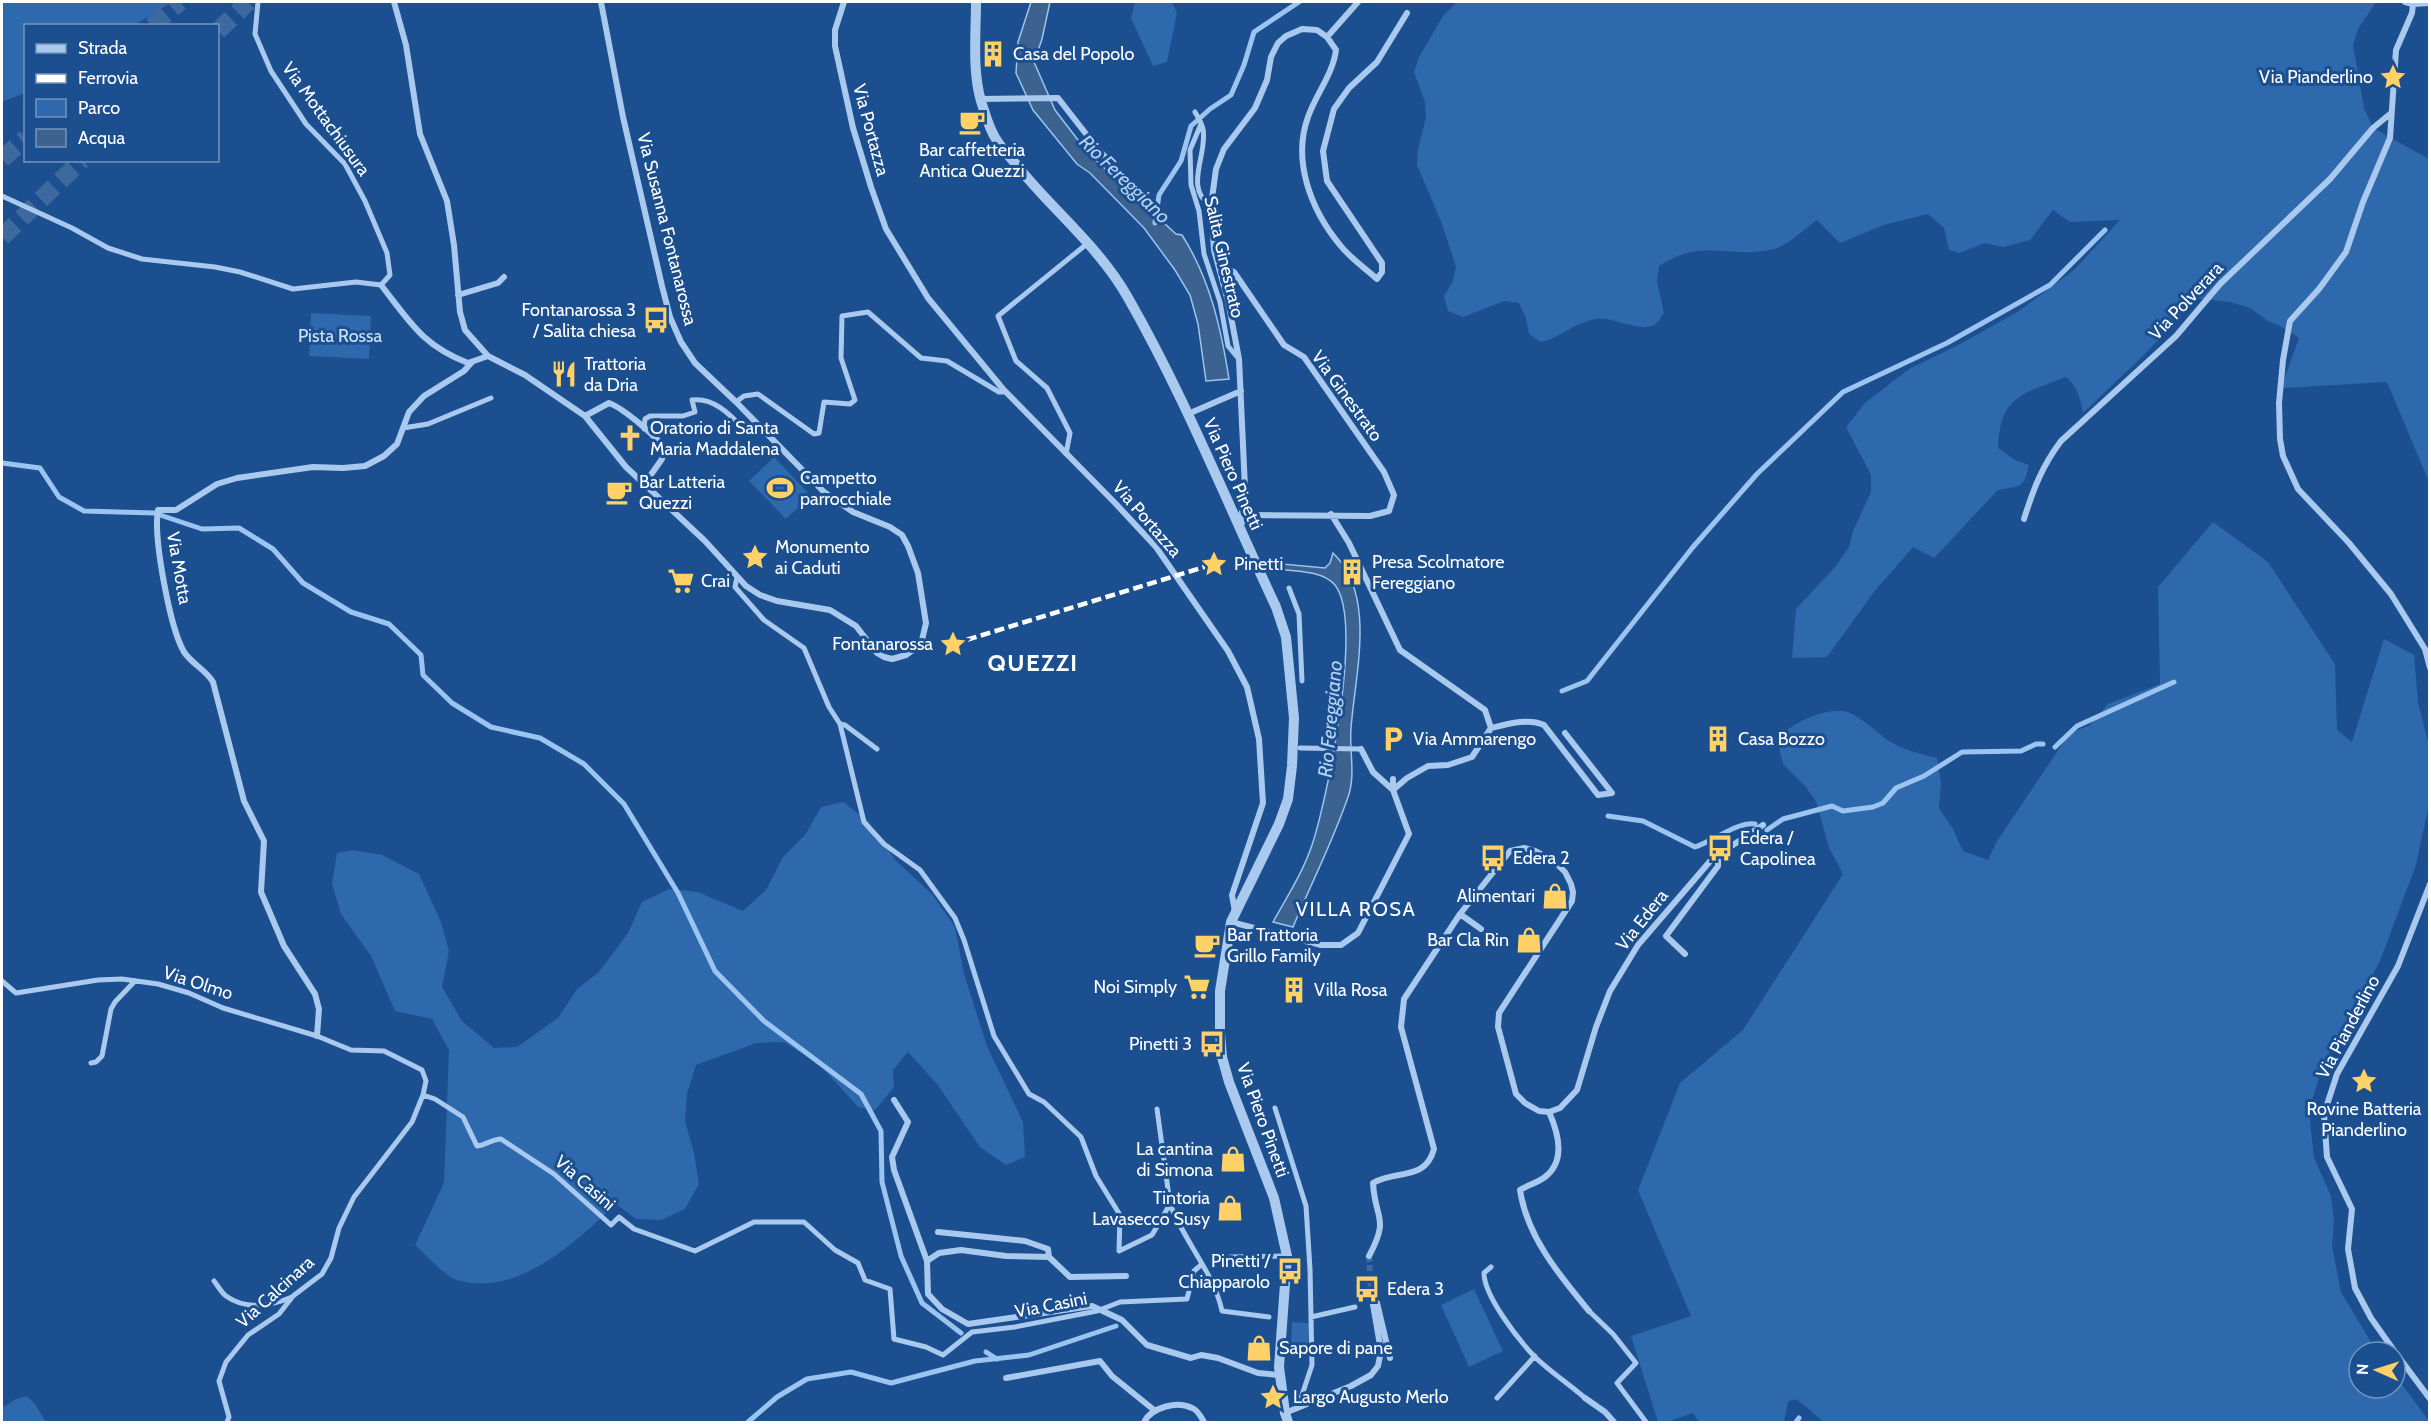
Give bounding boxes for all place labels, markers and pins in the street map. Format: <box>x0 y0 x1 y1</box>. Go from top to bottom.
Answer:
building icon: Casa del Popolo <box>978 39 1008 69</box>
place label: Casa del Popolo <box>1013 43 1134 65</box>
place icon: Via Pianderlino <box>2378 62 2408 92</box>
place label: Via Pianderlino <box>2259 66 2373 88</box>
cafe icon: Bar caffetteria Antica Quezzi <box>957 107 987 137</box>
place label: Bar caffetteria Antica Quezzi <box>919 139 1025 182</box>
place label: Fontanarossa 3 / Salita chiesa <box>521 299 636 342</box>
bus stop icon: Fontanarossa 3 / Salita chiesa <box>641 305 671 335</box>
place label: Trattoria da Dria <box>584 353 646 396</box>
restaurant icon: Trattoria da Dria <box>549 359 579 389</box>
place label: Oratorio di Santa Maria Maddalena <box>650 417 780 460</box>
church icon: Oratorio di Santa Maria Maddalena <box>615 423 645 453</box>
place label: Campetto parrocchiale <box>800 467 892 510</box>
place label: Bar Latteria Quezzi <box>639 471 725 514</box>
sports icon: Campetto parrocchiale <box>765 473 795 503</box>
cafe icon: Bar Latteria Quezzi <box>604 477 634 507</box>
place label: Monumento ai Caduti <box>775 536 870 579</box>
place icon: Monumento ai Caduti <box>740 542 770 572</box>
place icon: Pinetti <box>1199 549 1229 579</box>
place label: Presa Scolmatore Fereggiano <box>1372 551 1504 594</box>
place label: Pinetti <box>1234 553 1283 575</box>
building icon: Presa Scolmatore Fereggiano <box>1337 557 1367 587</box>
supermarket icon: Crai <box>666 566 696 596</box>
place label: Crai <box>701 570 730 592</box>
place icon: Fontanarossa <box>938 629 968 659</box>
place label: Fontanarossa <box>832 633 933 655</box>
parking icon: Via Ammarengo <box>1378 724 1408 754</box>
building icon: Casa Bozzo <box>1703 724 1733 754</box>
place label: Via Ammarengo <box>1413 728 1536 750</box>
place label: Casa Bozzo <box>1738 728 1825 750</box>
place label: Edera / Capolinea <box>1740 827 1816 870</box>
bus stop icon: Edera / Capolinea <box>1705 833 1735 863</box>
bus stop icon: Edera 2 <box>1478 843 1508 873</box>
place label: Edera 2 <box>1513 847 1570 869</box>
shop icon: Alimentari <box>1540 881 1570 911</box>
place label: Alimentari <box>1457 885 1535 907</box>
place label: Bar Trattoria Grillo Family <box>1227 924 1321 967</box>
shop icon: Bar Cla Rin <box>1514 925 1544 955</box>
place label: Bar Cla Rin <box>1427 929 1509 951</box>
cafe icon: Bar Trattoria Grillo Family <box>1192 930 1222 960</box>
supermarket icon: Noi Simply <box>1182 972 1212 1002</box>
building icon: Villa Rosa <box>1279 975 1309 1005</box>
place label: Noi Simply <box>1094 976 1177 998</box>
place label: Villa Rosa <box>1314 979 1388 1001</box>
bus stop icon: Pinetti 3 <box>1197 1029 1227 1059</box>
place label: Pinetti 3 <box>1129 1033 1192 1055</box>
place icon: Rovine Batteria Pianderlino <box>2349 1066 2379 1096</box>
place label: Rovine Batteria Pianderlino <box>2307 1098 2422 1141</box>
place label: La cantina di Simona <box>1136 1138 1213 1181</box>
shop icon: La cantina di Simona <box>1218 1144 1248 1174</box>
place label: Tintoria Lavasecco Susy <box>1092 1187 1210 1230</box>
shop icon: Tintoria Lavasecco Susy <box>1215 1193 1245 1223</box>
place label: Pinetti / Chiapparolo <box>1179 1250 1271 1293</box>
bus stop icon: Pinetti / Chiapparolo <box>1275 1256 1305 1286</box>
bus stop icon: Edera 3 <box>1352 1274 1382 1304</box>
place label: Edera 3 <box>1387 1278 1444 1300</box>
shop icon: Sapore di pane <box>1244 1333 1274 1363</box>
place label: Sapore di pane <box>1279 1337 1393 1359</box>
place icon: Largo Augusto Merlo <box>1258 1382 1288 1412</box>
place label: Largo Augusto Merlo <box>1293 1386 1449 1408</box>

